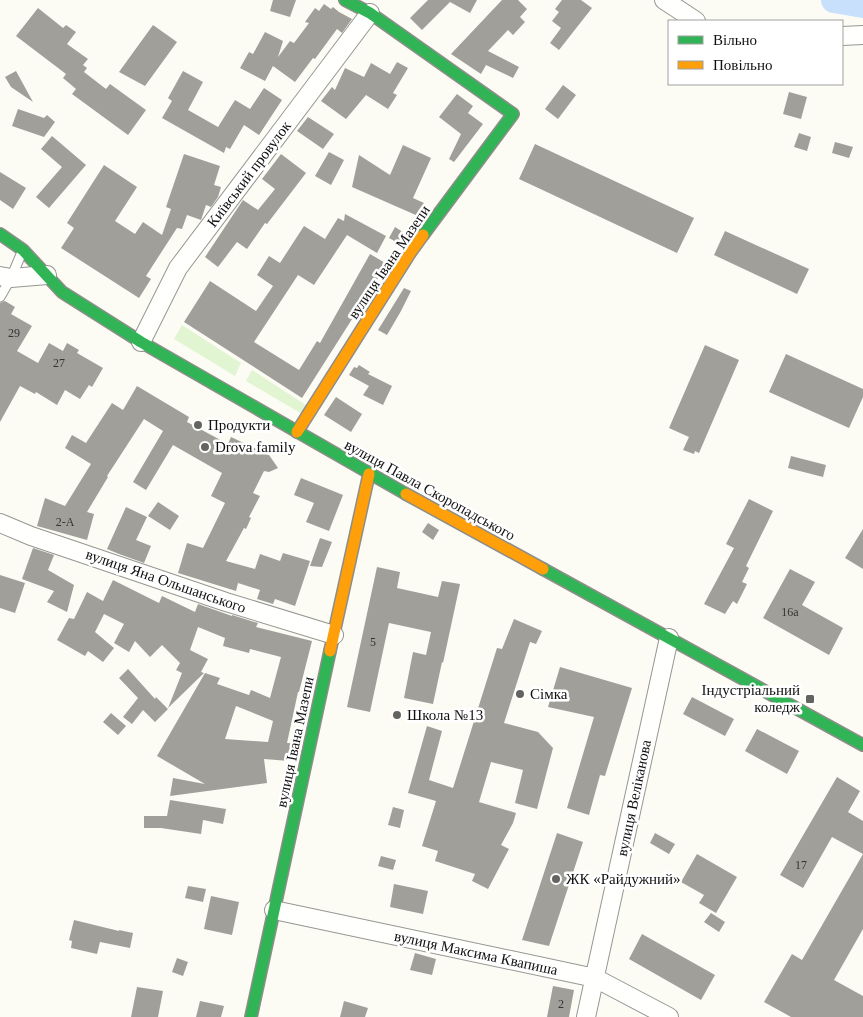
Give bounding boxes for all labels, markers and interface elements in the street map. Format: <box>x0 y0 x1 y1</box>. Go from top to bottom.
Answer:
legend <box>668 20 843 85</box>
text: Вільно <box>713 32 757 48</box>
text: Повільно <box>713 57 772 73</box>
street label: Київський провулок <box>204 117 294 230</box>
street label: вулиця Івана Мазепи <box>345 202 433 322</box>
house number: 29 <box>8 326 20 340</box>
house number: 27 <box>53 356 65 370</box>
place label: Продукти <box>208 417 270 433</box>
marker: Продукти <box>192 419 204 431</box>
street label: вулиця Павла Скоропадського <box>342 436 518 544</box>
place label: Drova family <box>215 439 296 455</box>
marker: Drova family <box>199 441 211 453</box>
house number: 2-А <box>56 515 75 529</box>
street label: вулиця Яна Ольшанського <box>84 546 248 616</box>
house number: 16а <box>781 605 799 619</box>
house number: 5 <box>370 635 376 649</box>
street label: вулиця Івана Мазепи <box>273 675 317 809</box>
place label: Індустріальний коледж <box>702 682 801 715</box>
place label: Сімка <box>530 686 568 702</box>
marker: Сімка <box>514 688 526 700</box>
marker: Індустріальний коледж <box>804 693 816 705</box>
place label: Школа №13 <box>407 707 483 723</box>
marker: Школа №13 <box>391 709 403 721</box>
street label: вулиця Веліканова <box>614 738 654 858</box>
house number: 17 <box>795 858 807 872</box>
place label: ЖК «Райдужний» <box>566 871 681 887</box>
marker: ЖК «Райдужний» <box>550 873 562 885</box>
street label: вулиця Максима Квапиша <box>393 928 559 978</box>
house number: 2 <box>558 997 564 1011</box>

